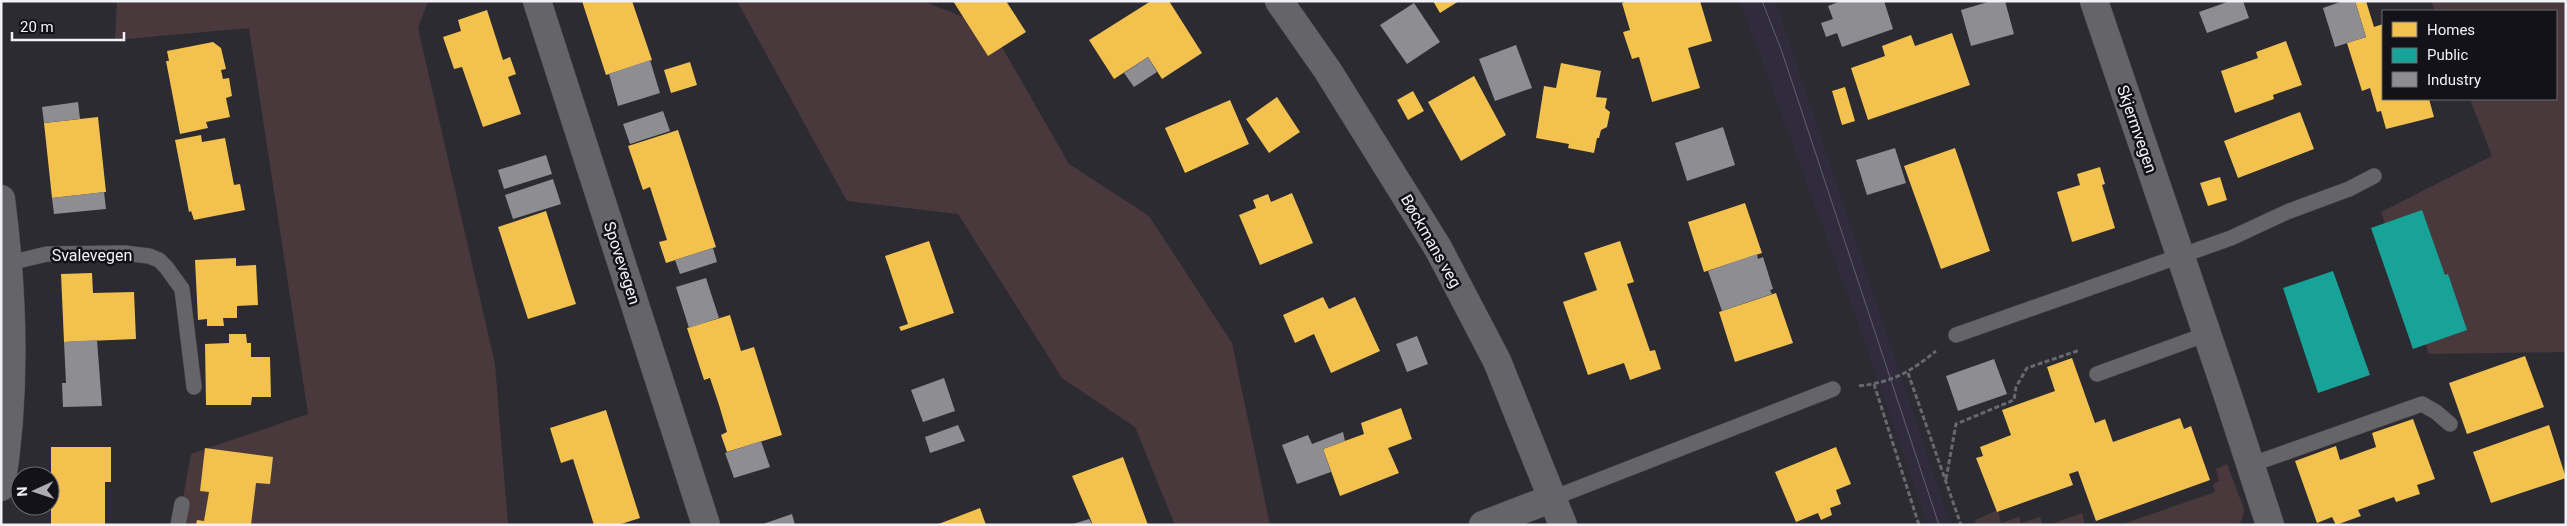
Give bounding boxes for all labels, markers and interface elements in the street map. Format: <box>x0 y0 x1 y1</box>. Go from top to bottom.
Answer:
scale bar <box>12 10 125 42</box>
legend <box>2382 10 2557 100</box>
text: 20 m <box>20 18 54 36</box>
text: Homes <box>2427 21 2475 39</box>
text: Public <box>2427 46 2468 64</box>
text: Industry <box>2427 71 2481 89</box>
street label: Skjermvegen <box>2113 83 2161 175</box>
street label: Bøckmans veg <box>1397 191 1465 291</box>
street label: Spovevegen <box>600 219 644 307</box>
street label: Svalevegen <box>52 246 132 265</box>
north arrow <box>10 466 60 516</box>
text: N <box>14 486 30 497</box>

